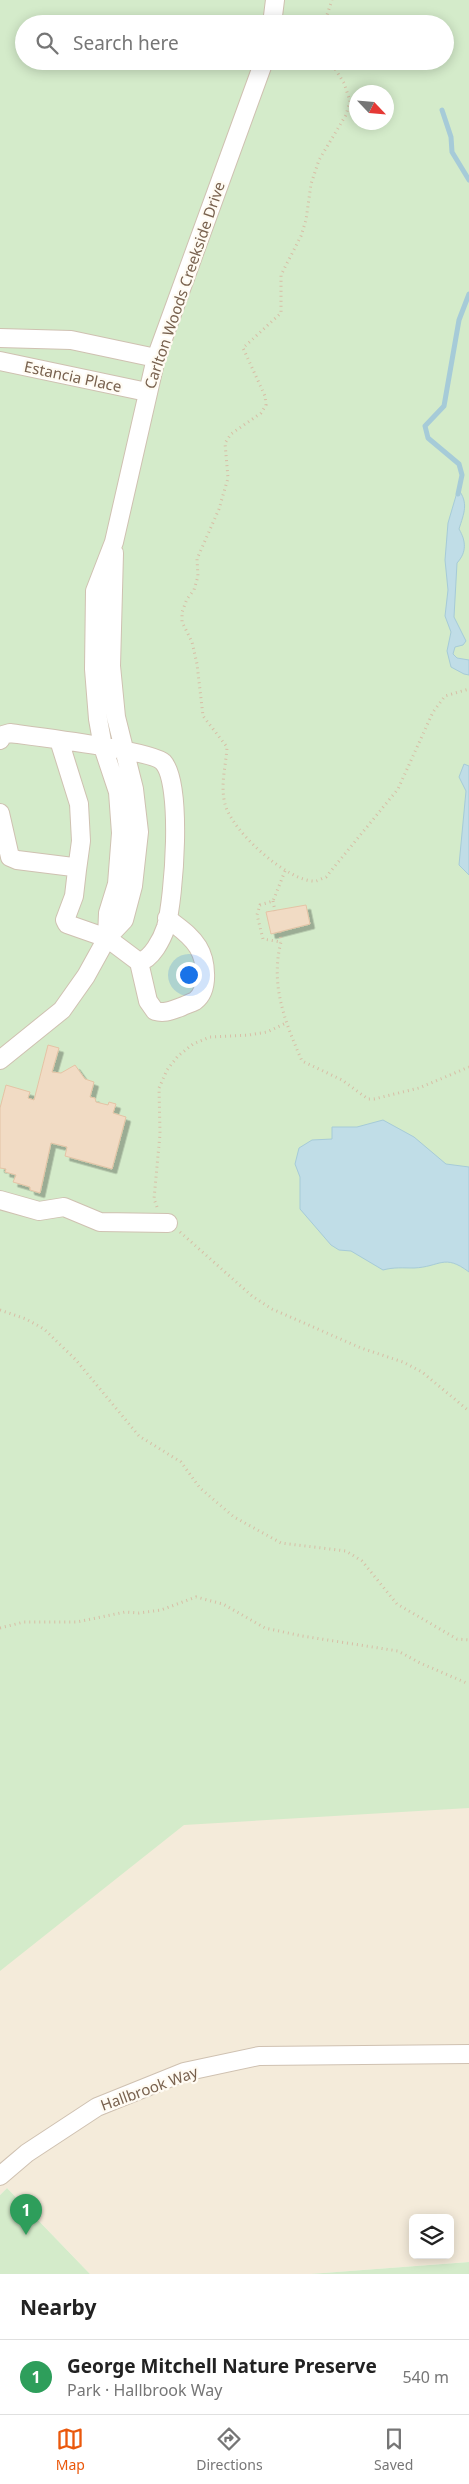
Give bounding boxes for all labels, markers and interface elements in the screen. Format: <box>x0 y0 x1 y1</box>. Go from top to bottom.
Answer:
search box <box>15 15 454 70</box>
icon: search <box>33 29 61 57</box>
text: Search here <box>73 30 179 56</box>
north arrow <box>349 85 394 130</box>
street label: Carlton Woods Creekside Drive <box>139 179 229 391</box>
street label: Estancia Place <box>22 356 124 396</box>
your location <box>176 962 202 988</box>
street label: Hallbrook Way <box>98 2061 201 2115</box>
pin: 1 <box>10 2194 42 2235</box>
map controls <box>409 2214 454 2259</box>
button: layers <box>409 2214 454 2259</box>
text: Nearby <box>20 2293 96 2321</box>
text: George Mitchell Nature Preserve <box>67 2353 377 2379</box>
text: 1 <box>31 2366 41 2388</box>
text: 540 m <box>402 2366 449 2388</box>
text: Park · Hallbrook Way <box>67 2379 222 2401</box>
tab: Map <box>56 2425 85 2474</box>
tab: Directions <box>196 2425 263 2474</box>
tab: Saved <box>374 2425 413 2474</box>

